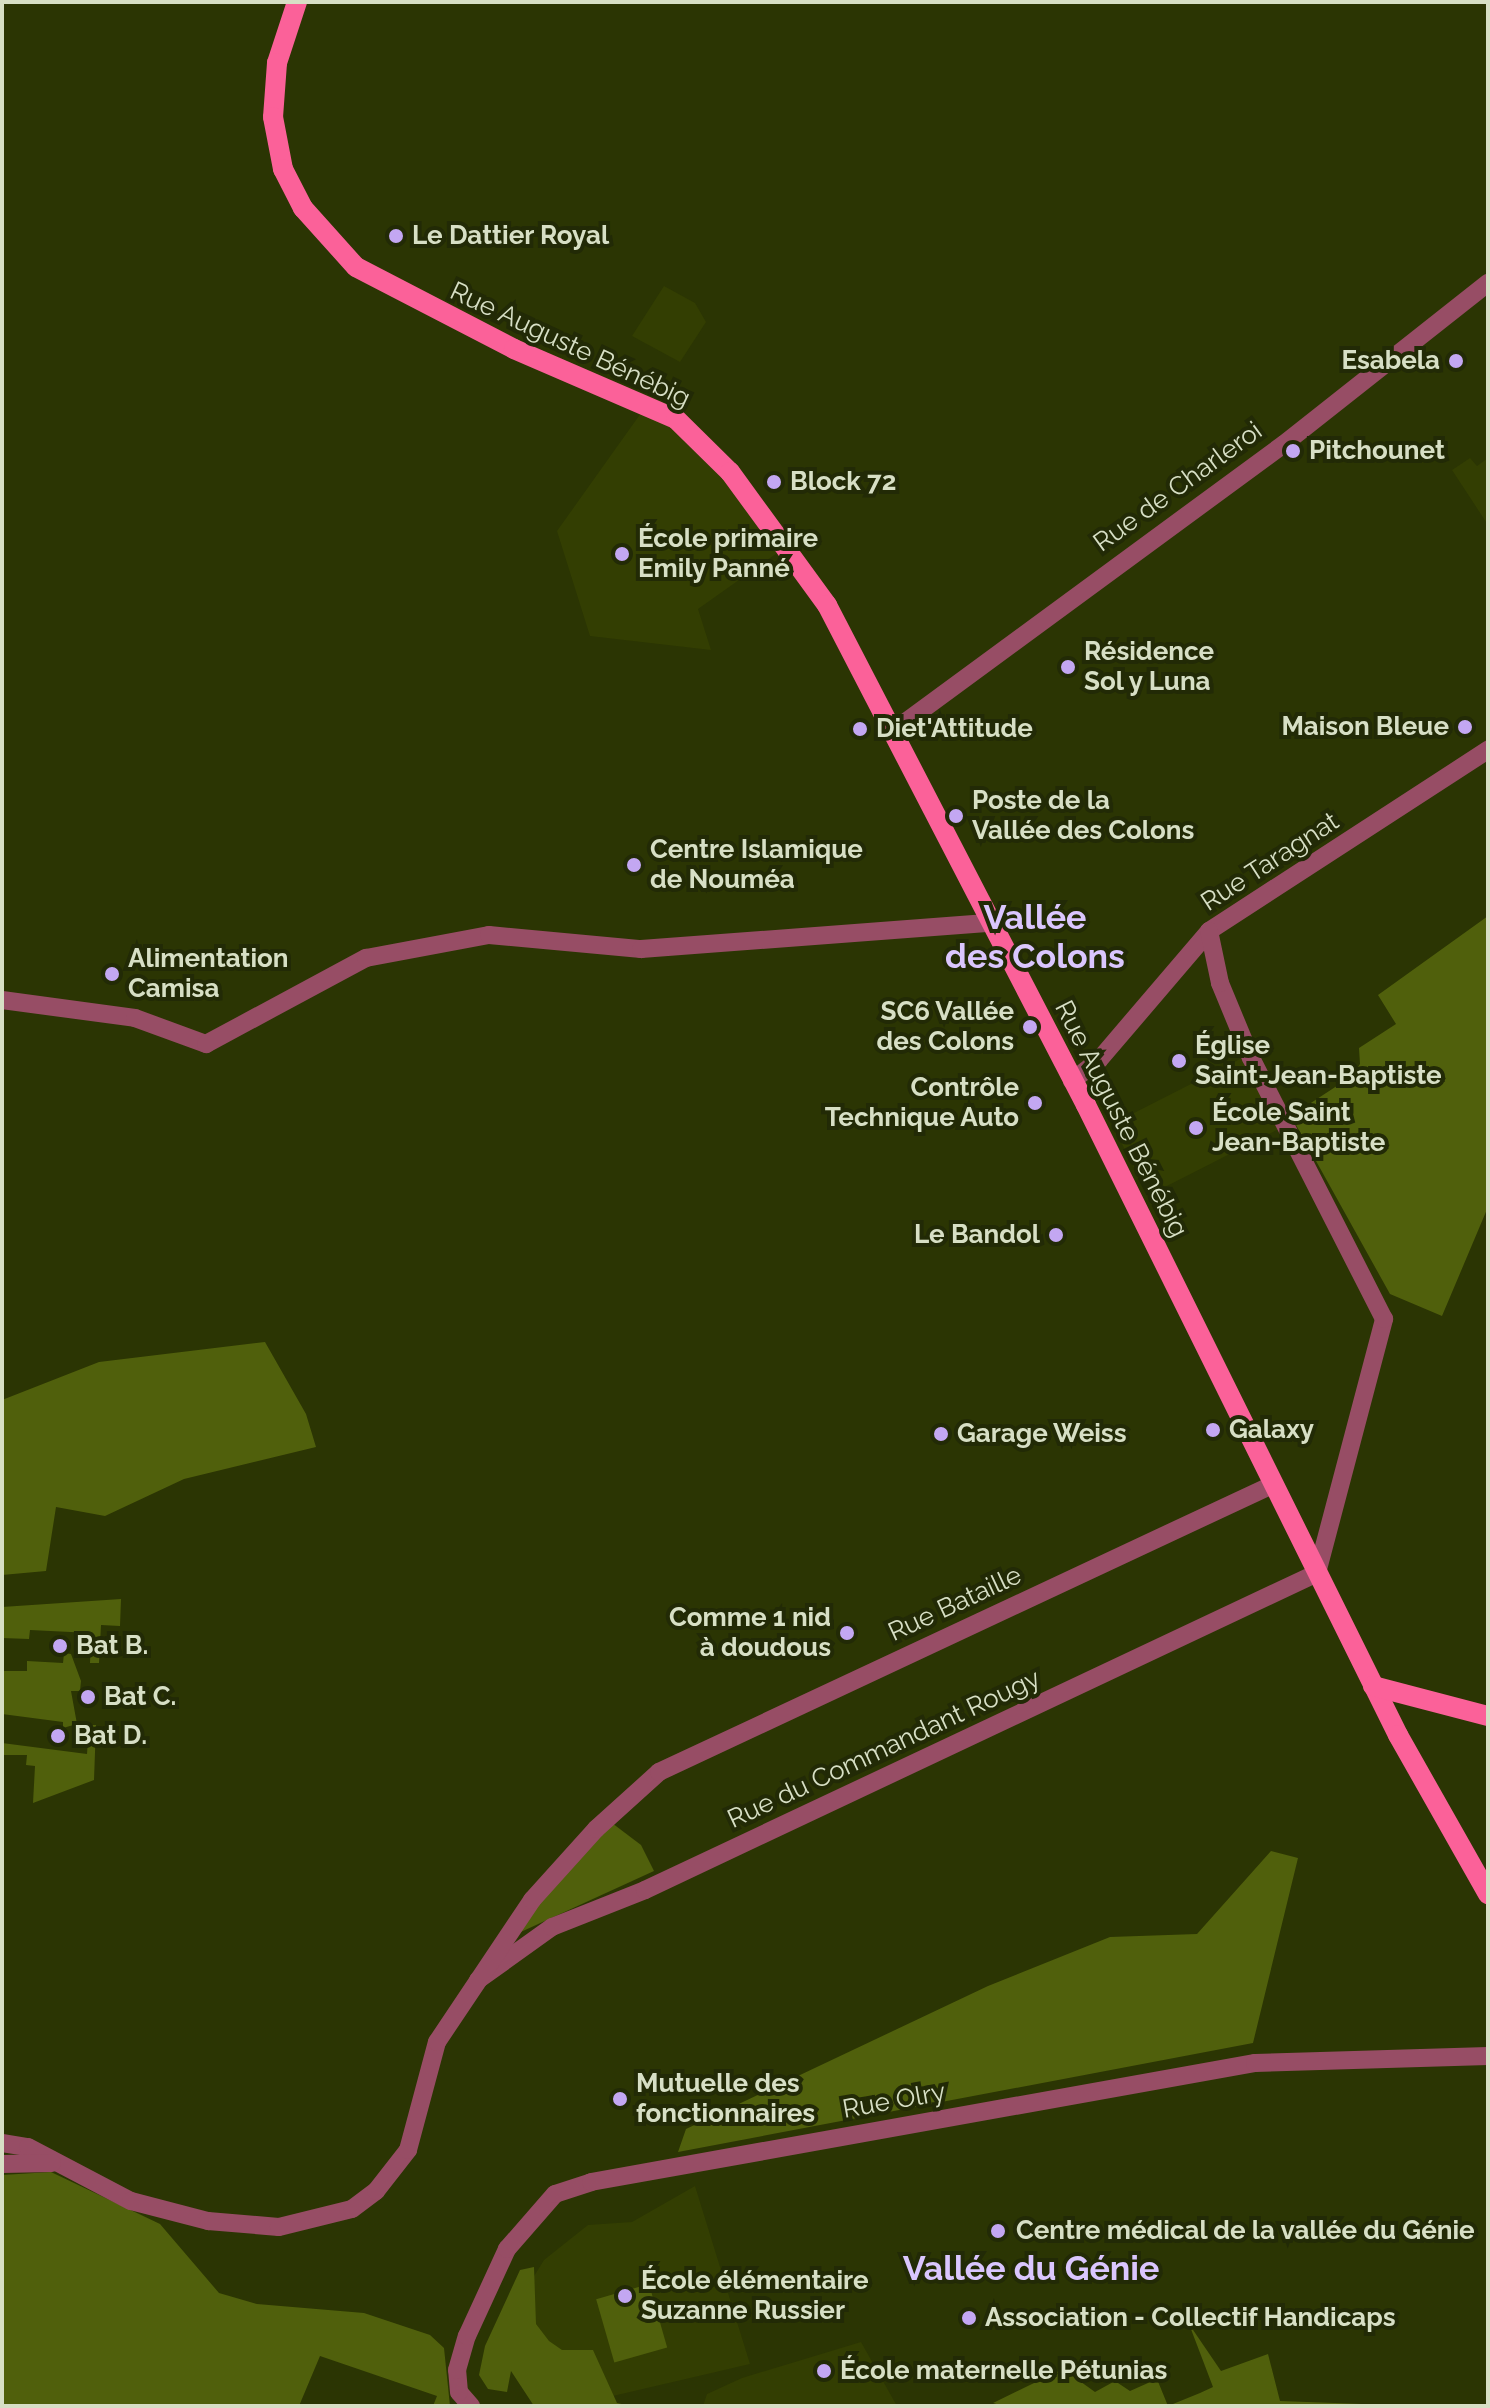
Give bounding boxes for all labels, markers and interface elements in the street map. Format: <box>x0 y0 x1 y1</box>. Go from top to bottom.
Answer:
place label: Le Dattier Royal <box>412 220 610 252</box>
marker: Le Dattier Royal <box>387 227 405 245</box>
street label: Rue Auguste Bénébig <box>445 275 695 415</box>
place label: Esabela <box>1341 345 1440 377</box>
marker: Esabela <box>1447 352 1465 370</box>
street label: Rue de Charleroi <box>1088 415 1268 559</box>
place label: Pitchounet <box>1309 435 1445 467</box>
marker: Pitchounet <box>1284 442 1302 460</box>
place label: Block 72 <box>790 466 896 498</box>
marker: Block 72 <box>765 473 783 491</box>
place label: École primaire Emily Panné <box>638 523 818 584</box>
marker: École primaire Emily Panné <box>613 545 631 563</box>
place label: Résidence Sol y Luna <box>1084 636 1214 698</box>
marker: Résidence Sol y Luna <box>1059 658 1077 676</box>
place label: Maison Bleue <box>1281 711 1449 743</box>
place label: Diet'Attitude <box>876 713 1033 745</box>
marker: Maison Bleue <box>1456 718 1474 736</box>
marker: Diet'Attitude <box>851 720 869 738</box>
place label: Poste de la Vallée des Colons <box>972 785 1194 846</box>
street label: Rue Taragnat <box>1195 806 1345 918</box>
marker: Poste de la Vallée des Colons <box>947 807 965 825</box>
place label: Centre Islamique de Nouméa <box>650 834 863 896</box>
marker: Centre Islamique de Nouméa <box>625 856 643 874</box>
district label: Vallée des Colons <box>945 897 1125 976</box>
place label: Alimentation Camisa <box>128 943 289 1004</box>
marker: Alimentation Camisa <box>103 965 121 983</box>
street label: Rue Auguste Bénébig <box>1048 995 1194 1243</box>
place label: SC6 Vallée des Colons <box>876 996 1014 1058</box>
marker: SC6 Vallée des Colons <box>1021 1018 1039 1036</box>
place label: Église Saint-Jean-Baptiste <box>1195 1030 1442 1092</box>
marker: Église Saint-Jean-Baptiste <box>1170 1052 1188 1070</box>
place label: Contrôle Technique Auto <box>824 1072 1019 1134</box>
marker: Contrôle Technique Auto <box>1026 1094 1044 1112</box>
place label: École Saint Jean-Baptiste <box>1212 1097 1385 1158</box>
marker: École Saint Jean-Baptiste <box>1187 1119 1205 1137</box>
place label: Le Bandol <box>914 1219 1040 1251</box>
marker: Le Bandol <box>1047 1226 1065 1244</box>
place label: Galaxy <box>1229 1414 1314 1446</box>
place label: Garage Weiss <box>957 1418 1127 1450</box>
marker: Galaxy <box>1204 1421 1222 1439</box>
marker: Garage Weiss <box>932 1425 950 1443</box>
street label: Rue Bataille <box>883 1560 1027 1648</box>
place label: Comme 1 nid à doudous <box>669 1602 831 1664</box>
marker: Comme 1 nid à doudous <box>838 1624 856 1642</box>
place label: Bat B. <box>76 1630 148 1662</box>
marker: Bat B. <box>51 1637 69 1655</box>
street label: Rue du Commandant Rougy <box>723 1663 1045 1835</box>
place label: Bat C. <box>104 1681 176 1713</box>
marker: Bat C. <box>79 1688 97 1706</box>
place label: Bat D. <box>74 1720 147 1752</box>
marker: Bat D. <box>49 1727 67 1745</box>
place label: Mutuelle des fonctionnaires <box>636 2068 815 2130</box>
street label: Rue Olry <box>840 2077 948 2125</box>
marker: Mutuelle des fonctionnaires <box>611 2090 629 2108</box>
place label: Centre médical de la vallée du Génie <box>1016 2215 1476 2247</box>
marker: Centre médical de la vallée du Génie <box>987 2220 1009 2242</box>
district label: Vallée du Génie <box>903 2249 1159 2289</box>
place label: École élémentaire Suzanne Russier <box>641 2265 869 2326</box>
marker: École élémentaire Suzanne Russier <box>616 2287 634 2305</box>
place label: Association - Collectif Handicaps <box>985 2302 1396 2334</box>
marker: Association - Collectif Handicaps <box>960 2309 978 2327</box>
place label: École maternelle Pétunias <box>840 2355 1167 2387</box>
marker: École maternelle Pétunias <box>815 2362 833 2380</box>

